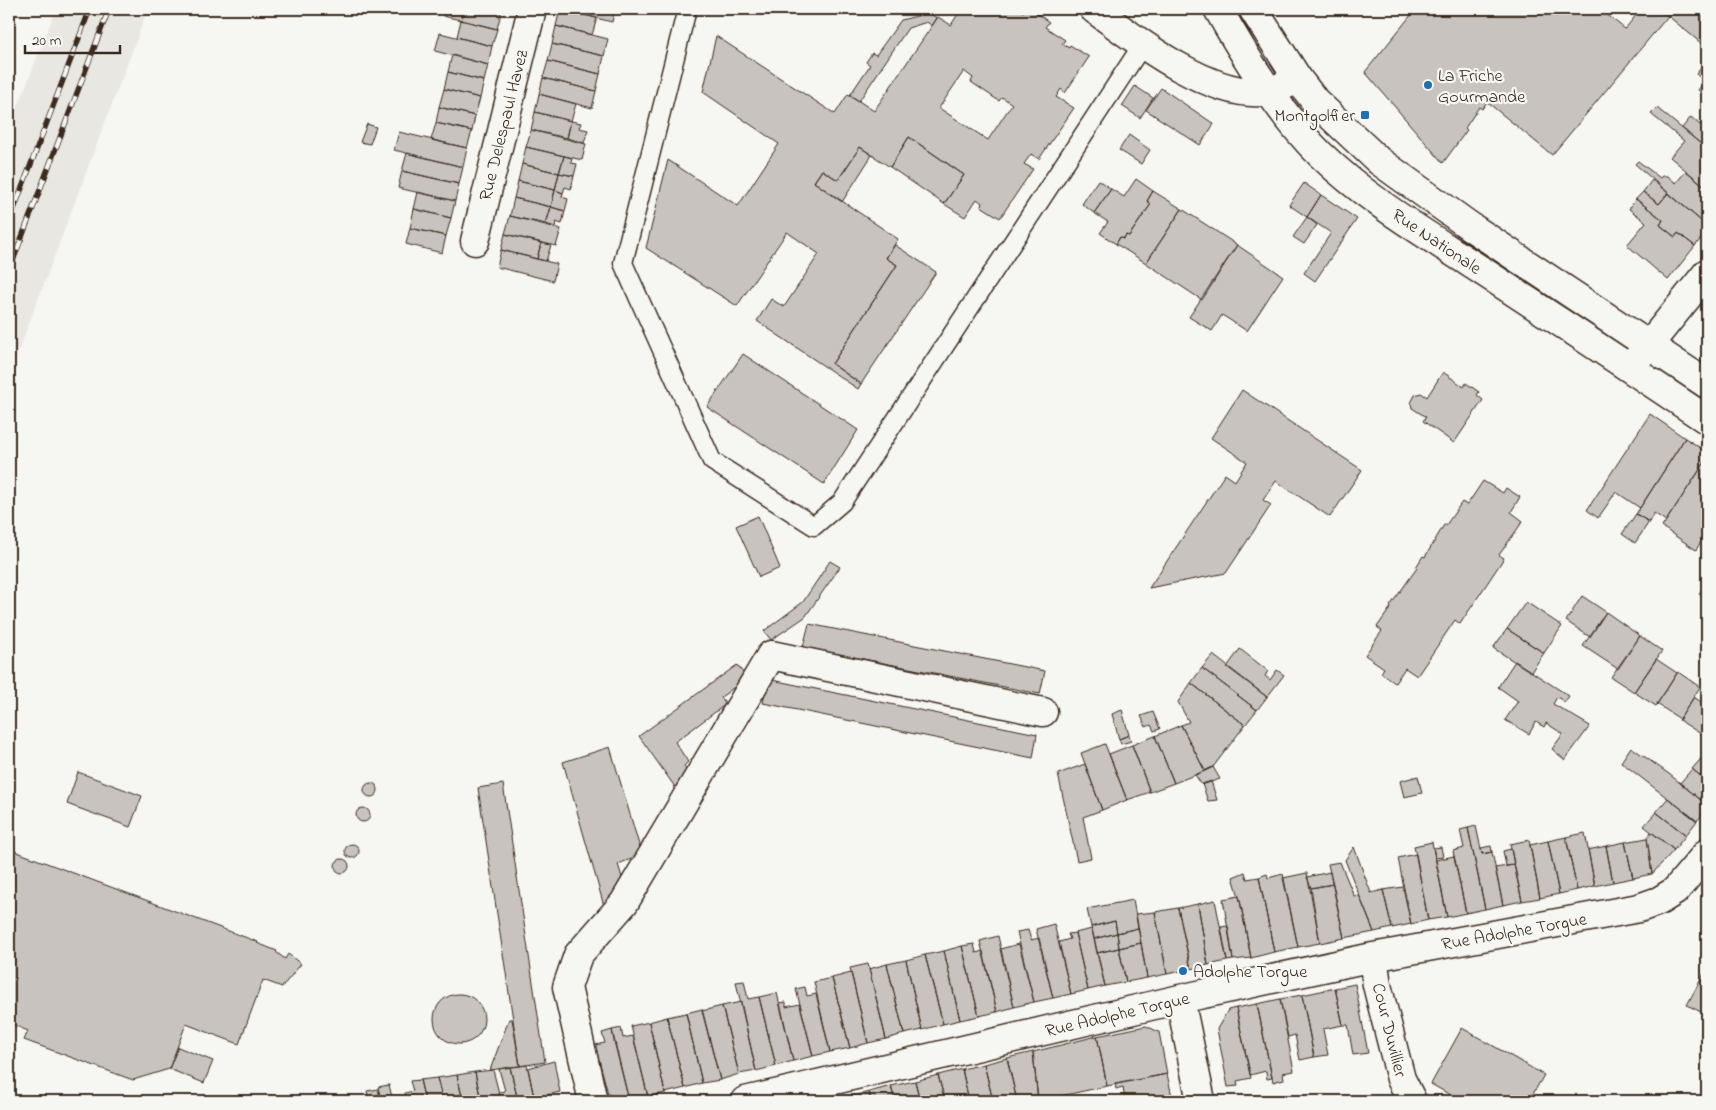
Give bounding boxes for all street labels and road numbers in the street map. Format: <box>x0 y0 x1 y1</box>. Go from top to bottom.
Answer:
street label: Rue Delespaul Havez <box>474 47 536 204</box>
street label: Rue Nationale <box>1386 203 1487 283</box>
street label: Rue Adolphe Torgue <box>1440 907 1590 960</box>
street label: Cour Duvillier <box>1364 981 1412 1081</box>
street label: Rue Adolphe Torgue <box>1043 987 1193 1046</box>

